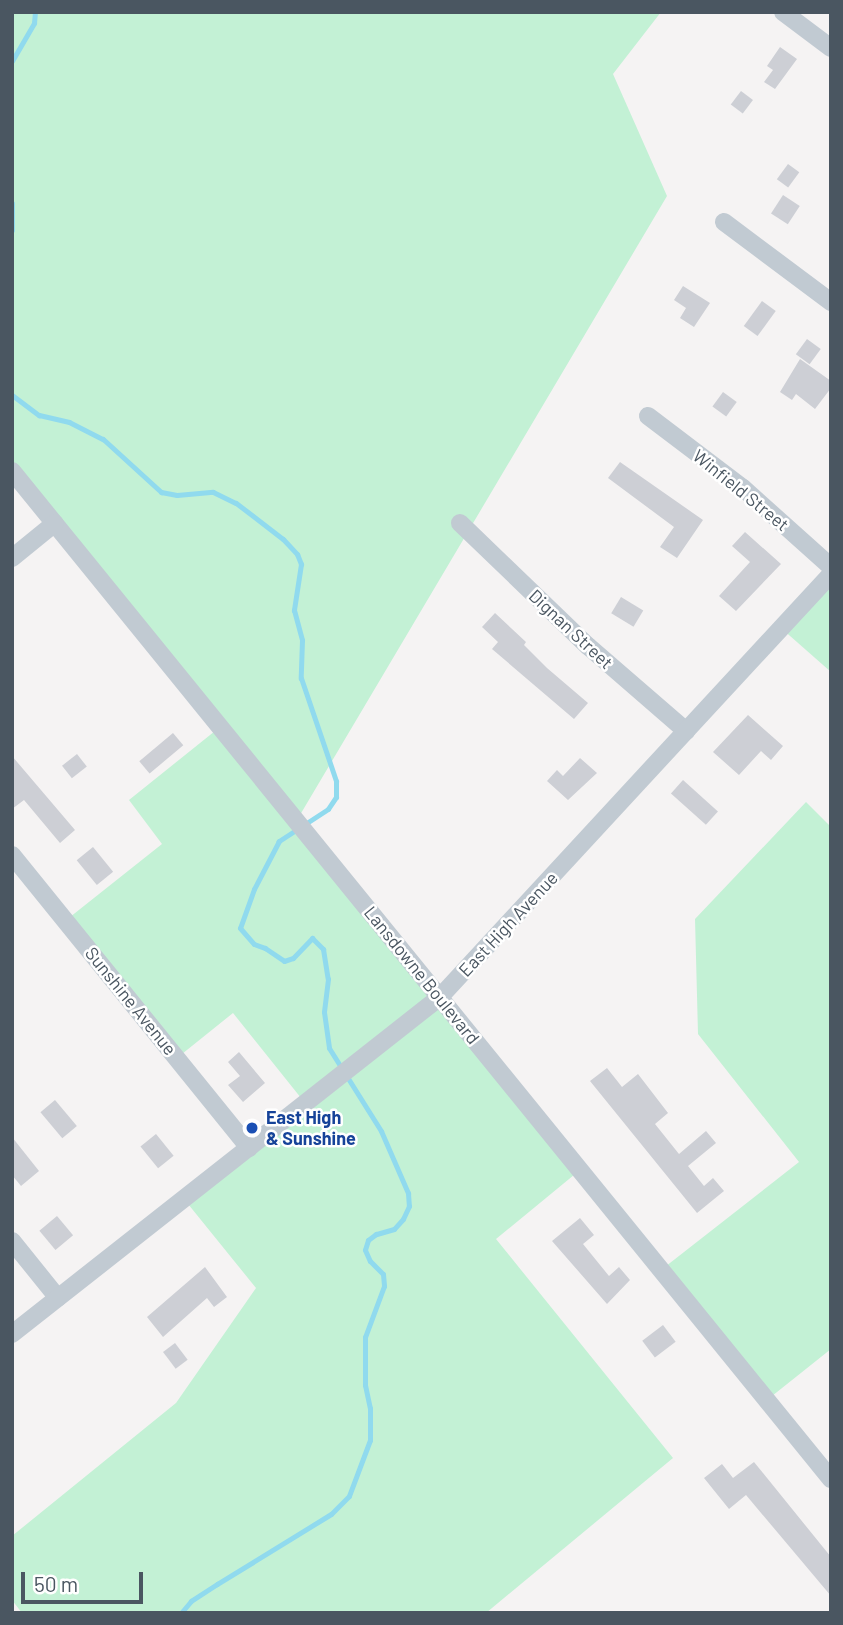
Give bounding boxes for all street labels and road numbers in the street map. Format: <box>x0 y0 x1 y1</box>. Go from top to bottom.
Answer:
street label: Winfield Street <box>689 445 793 535</box>
street label: Dignan Street <box>525 585 617 673</box>
street label: East High Avenue <box>454 867 562 981</box>
street label: Lansdowne Boulevard <box>360 902 484 1048</box>
street label: Sunshine Avenue <box>81 943 181 1059</box>

